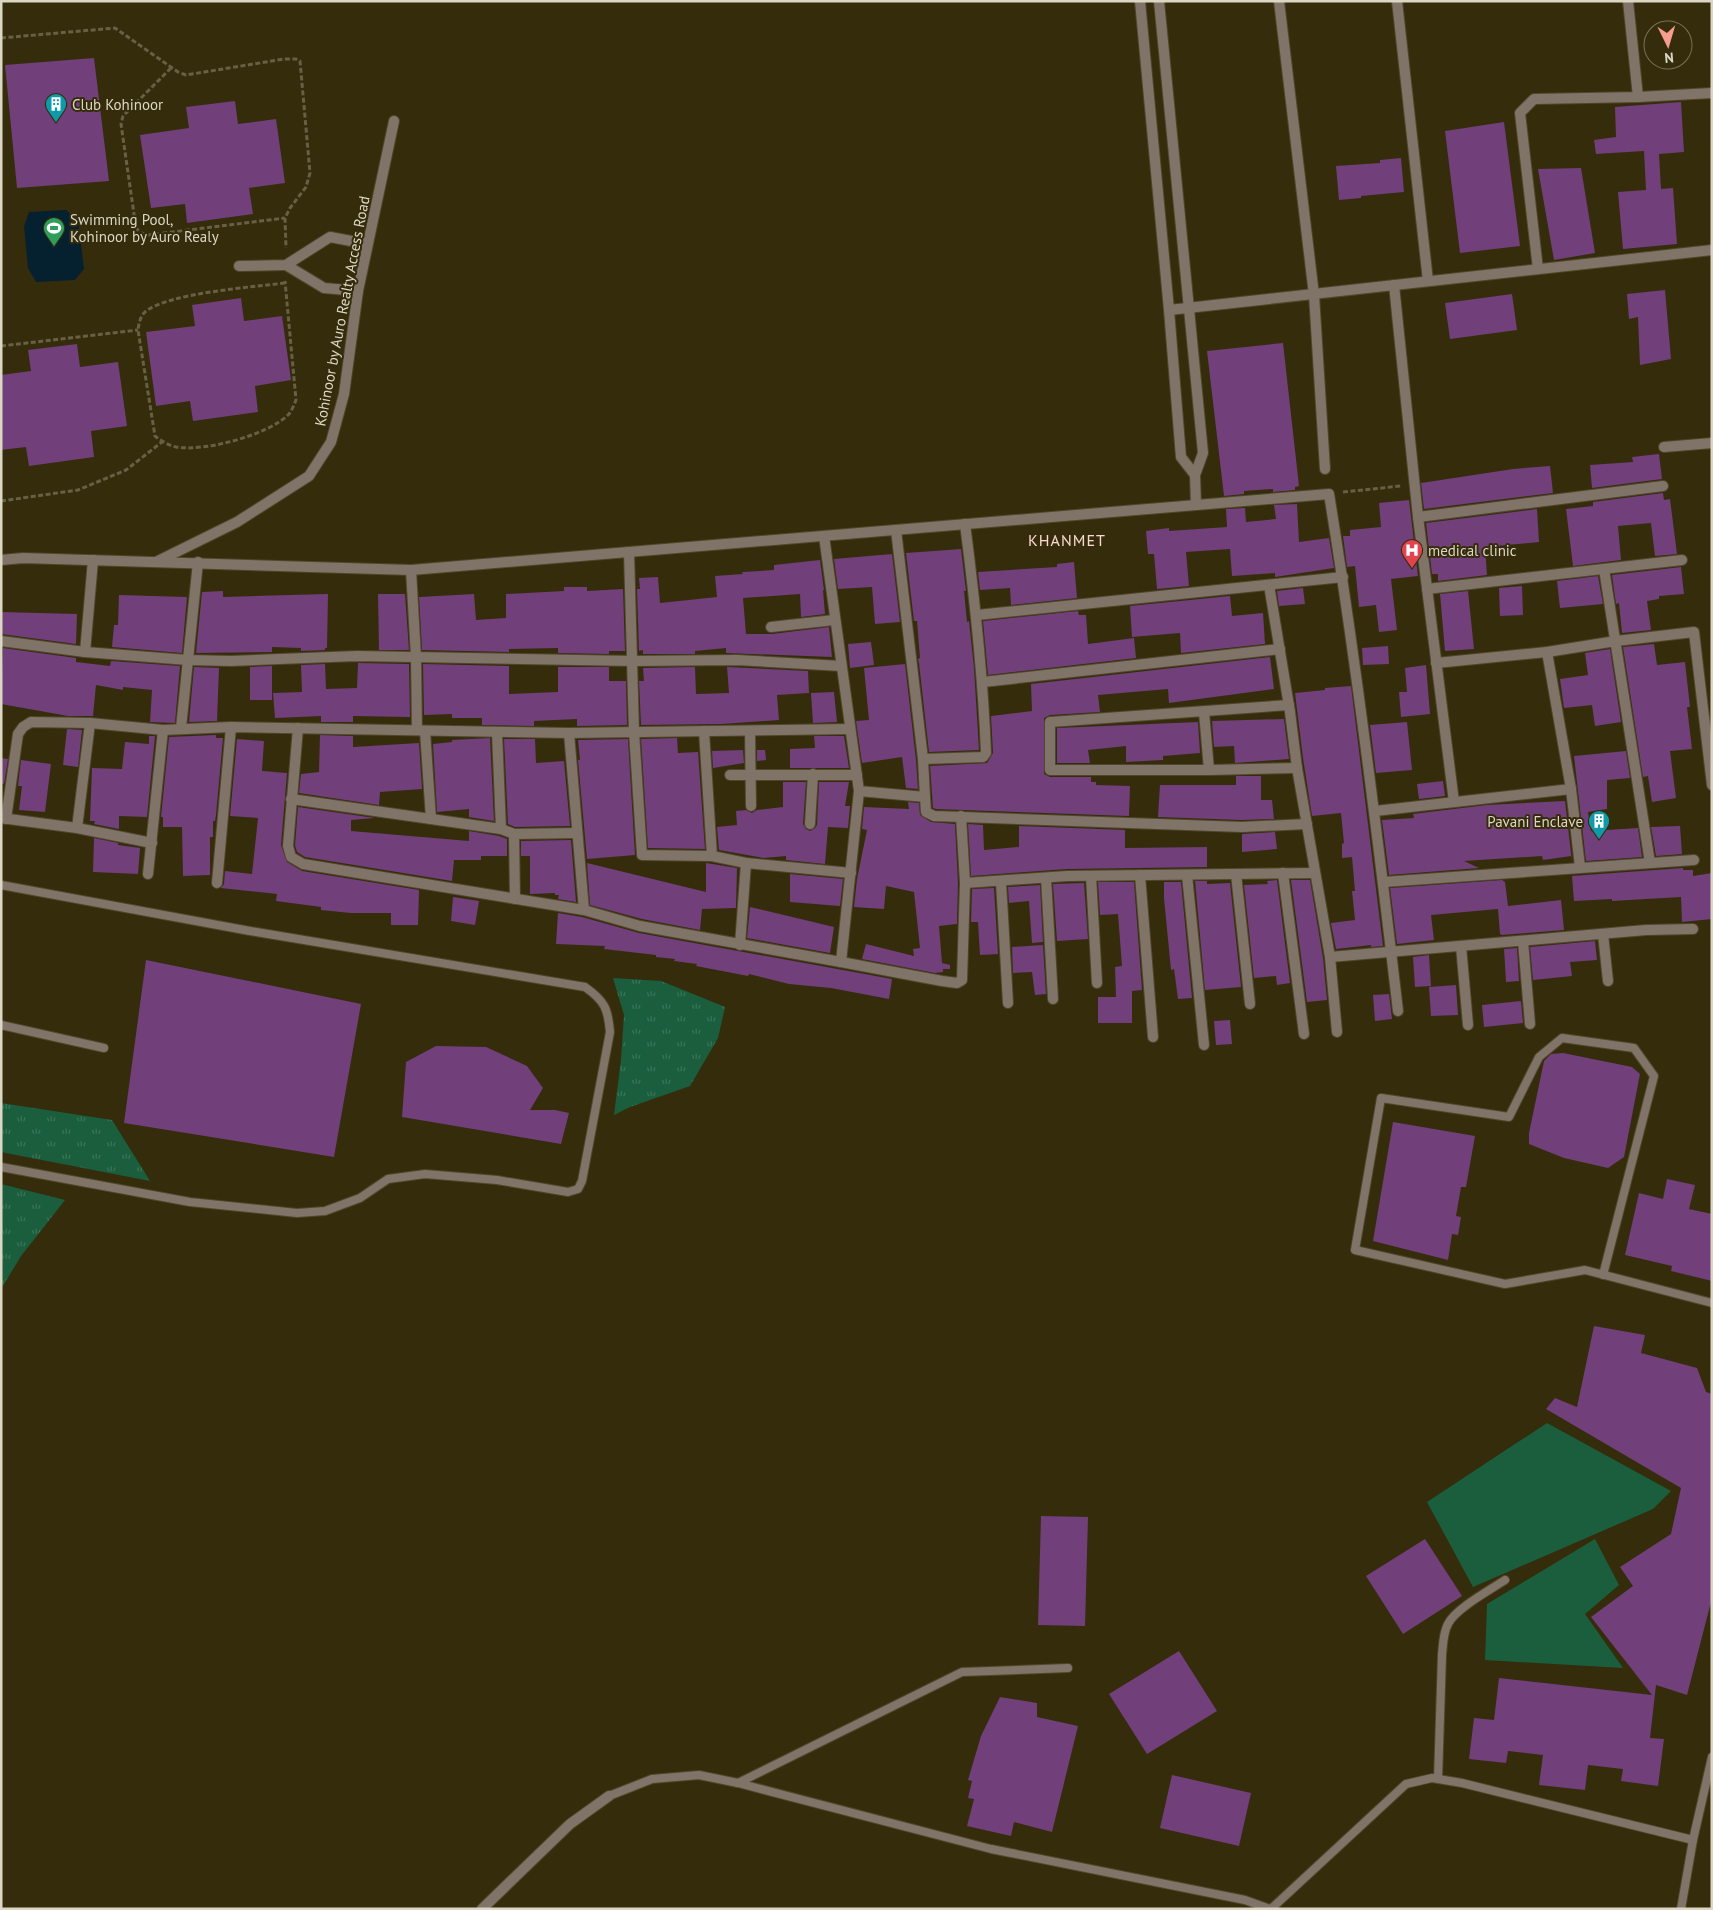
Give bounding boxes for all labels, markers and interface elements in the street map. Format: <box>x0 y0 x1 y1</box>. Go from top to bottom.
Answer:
north arrow <box>1643 20 1693 70</box>
text: N <box>1664 49 1675 67</box>
building icon: Club Kohinoor <box>44 92 68 123</box>
place label: Club Kohinoor <box>72 95 163 114</box>
street label: Kohinoor by Auro Realty Access Road <box>310 194 374 428</box>
place label: Swimming Pool, Kohinoor by Auro Realy <box>70 210 219 246</box>
sports icon: Swimming Pool, Kohinoor by Auro Realy <box>42 216 66 247</box>
district label: KHANMET <box>1028 530 1106 550</box>
hospital icon: medical clinic <box>1400 538 1424 569</box>
place label: medical clinic <box>1428 541 1517 560</box>
building icon: Pavani Enclave <box>1587 809 1611 840</box>
place label: Pavani Enclave <box>1487 812 1583 831</box>

